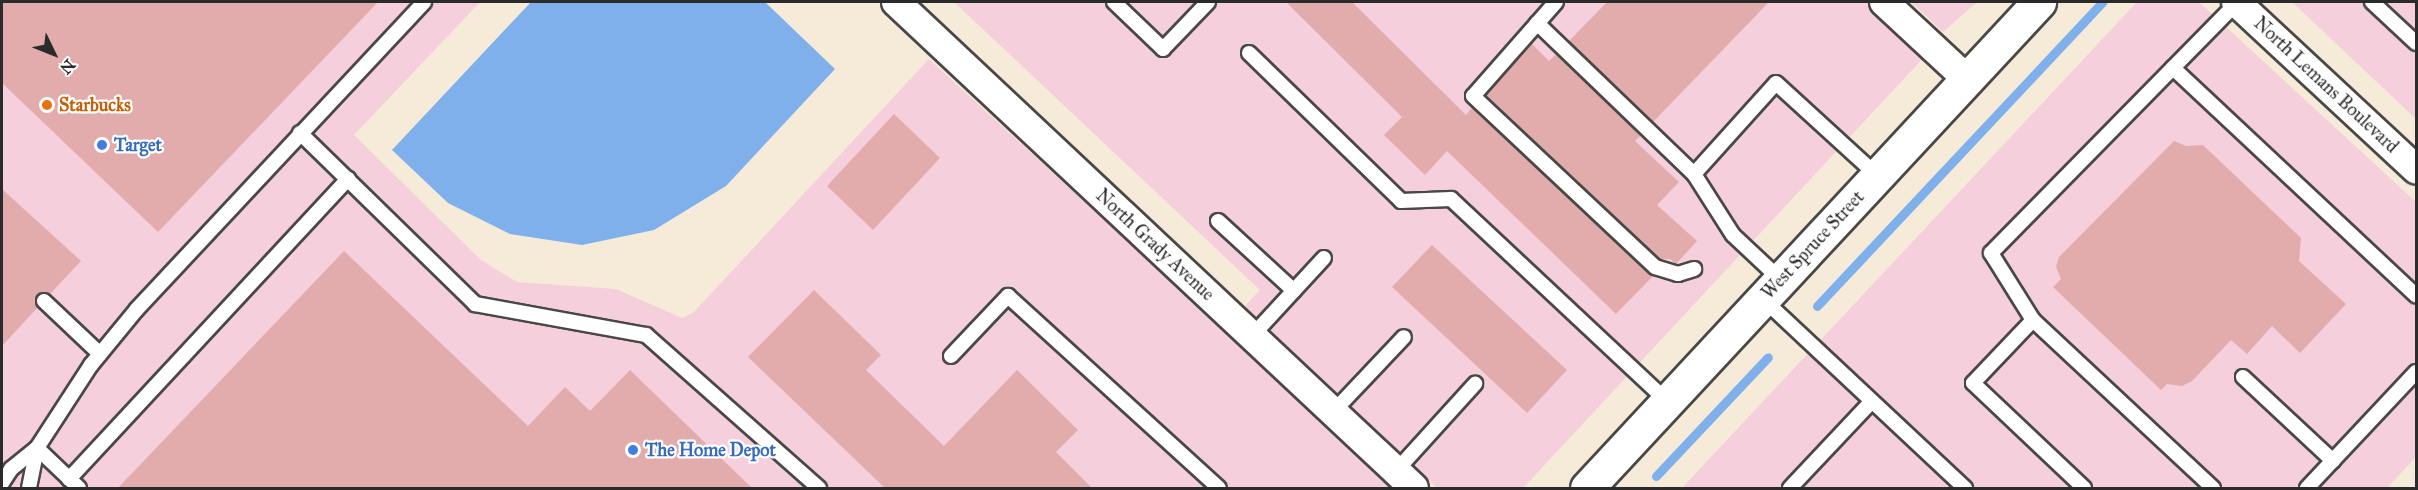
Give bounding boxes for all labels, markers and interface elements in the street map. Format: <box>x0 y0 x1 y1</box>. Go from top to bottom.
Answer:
street label: North Lemans Boulevard <box>2249 12 2403 158</box>
north arrow <box>24 24 84 84</box>
text: N <box>56 55 79 78</box>
place label: Starbucks <box>59 94 131 116</box>
marker: Starbucks <box>40 98 54 112</box>
place label: Target <box>114 134 162 156</box>
marker: Target <box>95 138 109 152</box>
street label: North Grady Avenue <box>1091 185 1219 305</box>
street label: West Spruce Street <box>1757 186 1869 304</box>
place label: The Home Depot <box>645 439 776 461</box>
marker: The Home Depot <box>626 443 640 457</box>

